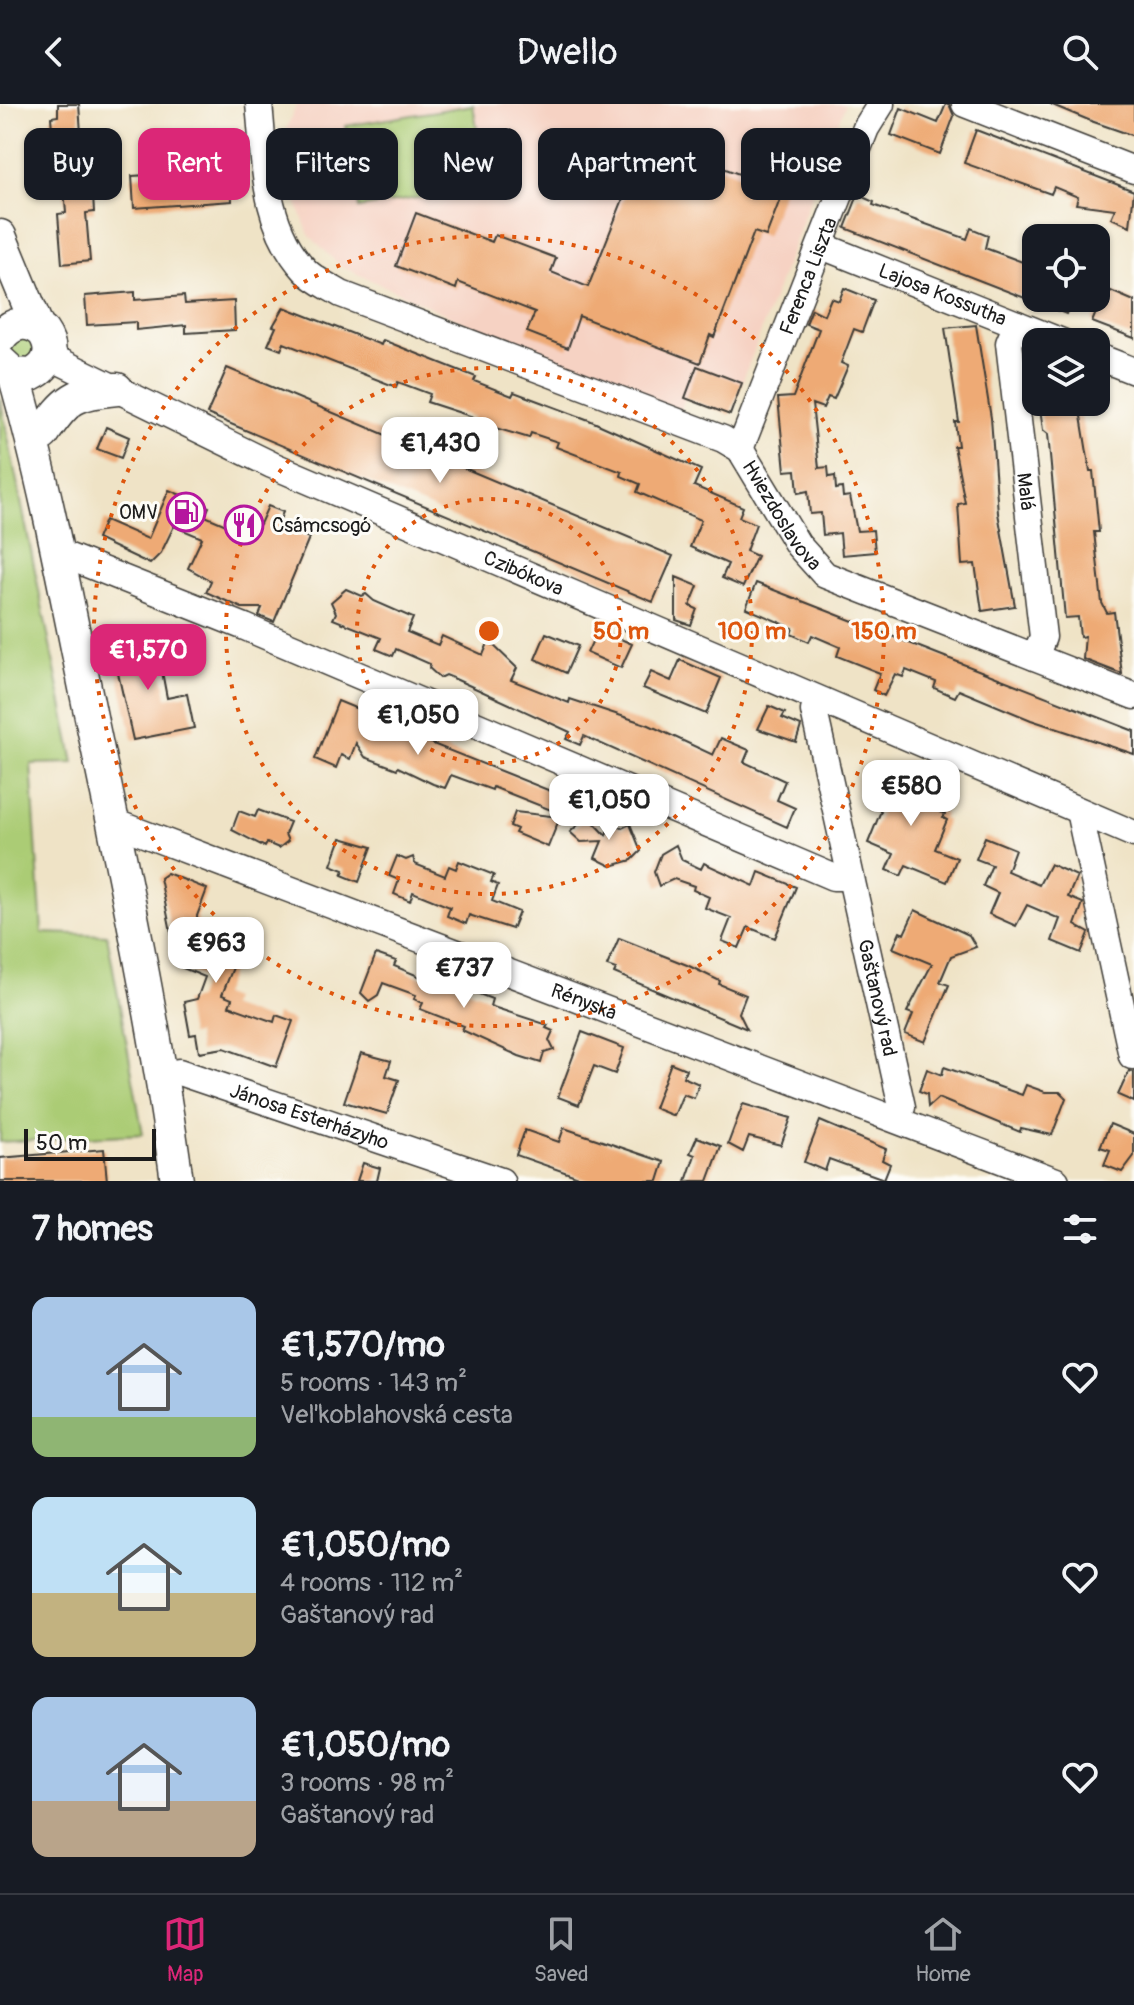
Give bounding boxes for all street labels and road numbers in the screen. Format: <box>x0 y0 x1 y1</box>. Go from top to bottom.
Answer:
street label: Ferenca Liszta <box>774 214 843 338</box>
street label: Lajosa Kossutha <box>875 258 1010 332</box>
street label: Hviezdoslavova <box>737 456 827 576</box>
street label: Malá <box>1011 471 1040 512</box>
street label: Czibókova <box>480 545 567 601</box>
street label: Gaštanový rad <box>852 937 902 1059</box>
street label: Rényska <box>547 978 620 1026</box>
street label: Jánosa Esterházyho <box>227 1078 392 1155</box>

